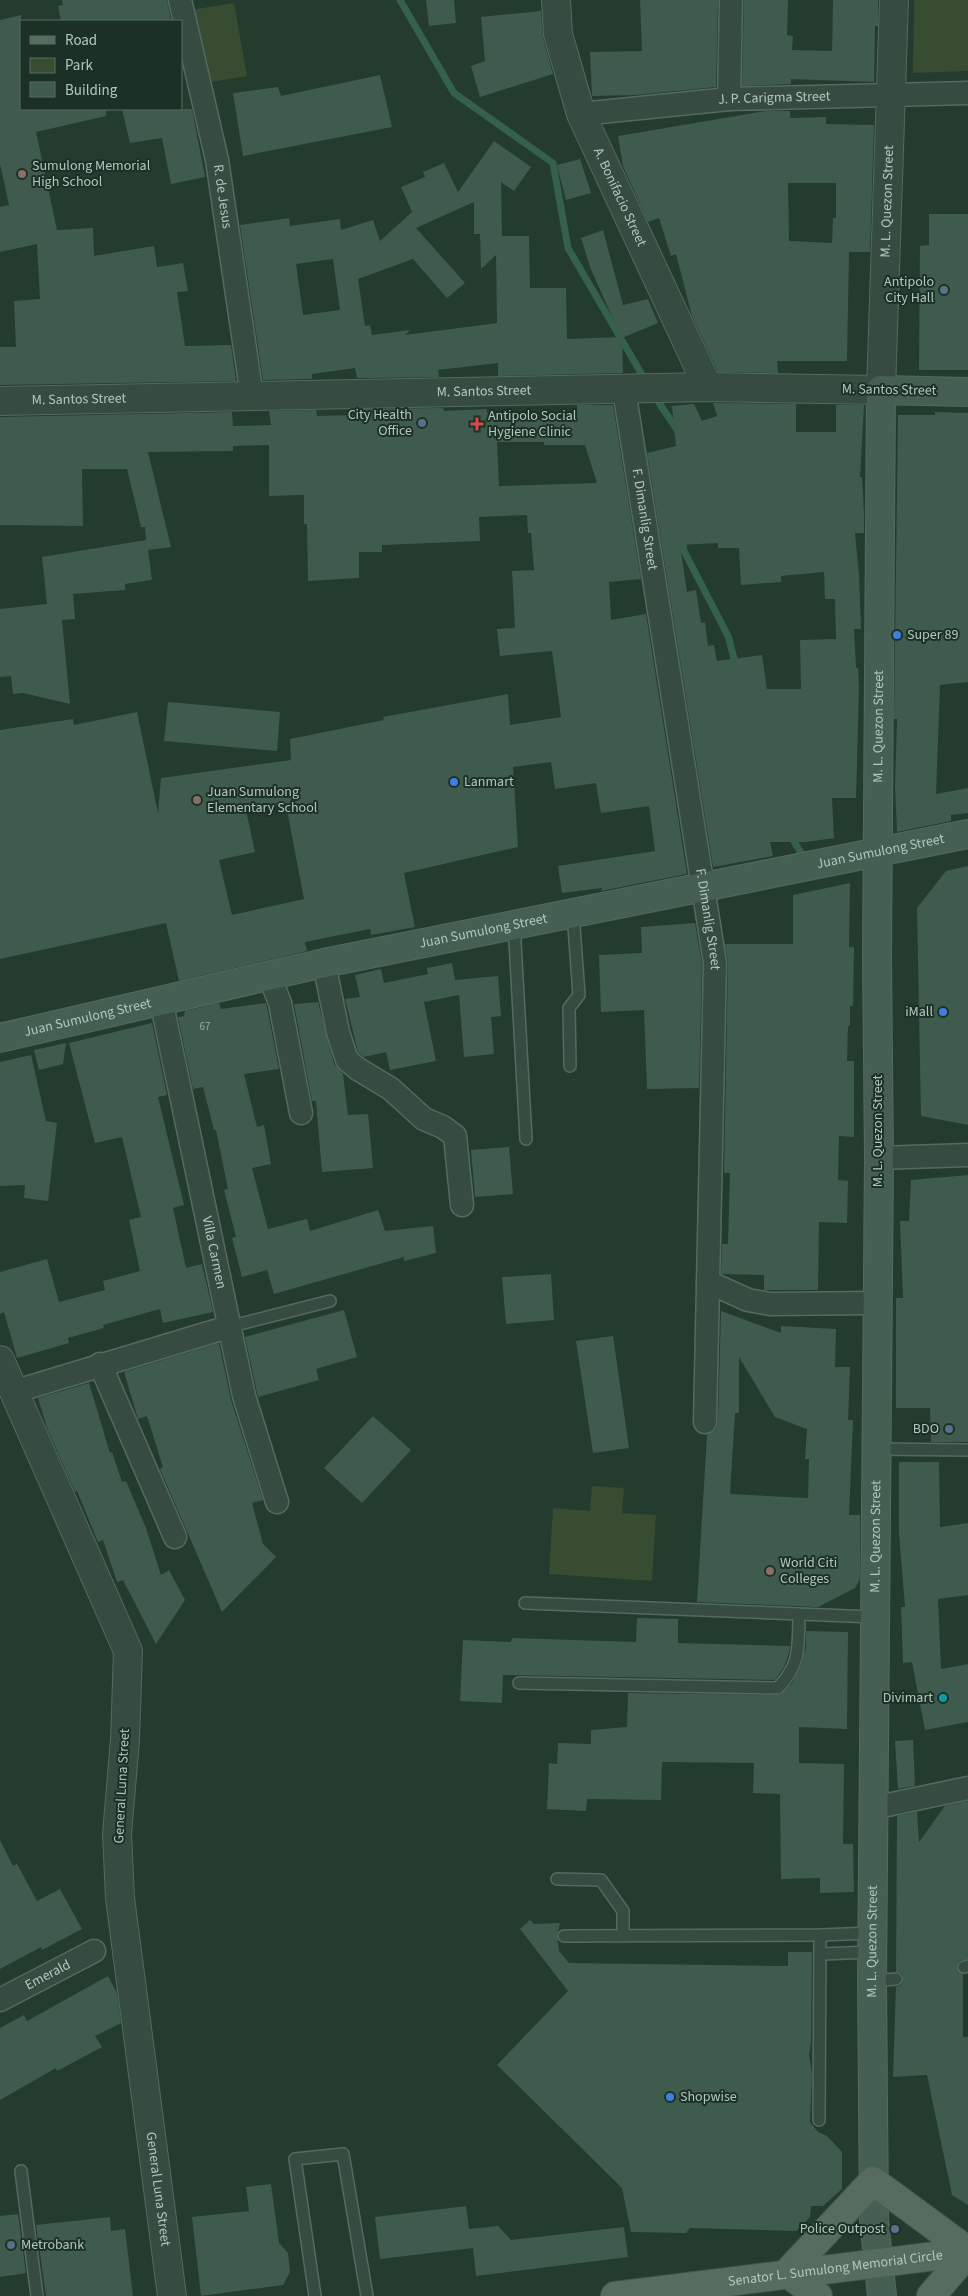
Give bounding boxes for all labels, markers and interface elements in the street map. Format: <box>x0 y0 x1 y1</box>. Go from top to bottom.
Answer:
legend <box>20 20 182 110</box>
text: Road <box>65 30 97 51</box>
text: Park <box>65 55 94 76</box>
text: Building <box>65 80 118 101</box>
street label: J. P. Carigma Street <box>717 86 831 110</box>
street label: A. Bonifacio Street <box>588 144 651 250</box>
street label: M. L. Quezon Street <box>875 144 899 258</box>
place label: Sumulong Memorial High School <box>32 156 151 192</box>
street label: R. de Jesus <box>208 163 237 230</box>
marker: Sumulong Memorial High School <box>16 168 28 180</box>
place label: Antipolo City Hall <box>884 272 934 308</box>
marker: Antipolo City Hall <box>938 284 950 296</box>
street label: M. Santos Street <box>842 379 937 401</box>
street label: M. Santos Street <box>436 380 532 402</box>
street label: M. Santos Street <box>31 388 127 410</box>
place label: City Health Office <box>348 405 412 441</box>
place label: Antipolo Social Hygiene Clinic <box>488 406 577 442</box>
marker: City Health Office <box>416 417 428 429</box>
marker: Antipolo Social Hygiene Clinic <box>470 417 484 431</box>
street label: F. Dimanlig Street <box>627 467 663 572</box>
place label: Super 89 <box>907 625 958 645</box>
marker: Super 89 <box>891 629 903 641</box>
street label: M. L. Quezon Street <box>868 670 889 783</box>
place label: Lanmart <box>464 772 514 792</box>
marker: Lanmart <box>448 776 460 788</box>
place label: Juan Sumulong Elementary School <box>207 782 318 818</box>
marker: Juan Sumulong Elementary School <box>191 794 203 806</box>
street label: Juan Sumulong Street <box>815 829 946 874</box>
street label: F. Dimanlig Street <box>690 867 725 971</box>
street label: Juan Sumulong Street <box>418 908 549 954</box>
street label: Juan Sumulong Street <box>22 993 154 1042</box>
place label: iMall <box>905 1002 933 1022</box>
marker: iMall <box>937 1006 949 1018</box>
house number: 67 <box>200 1019 210 1034</box>
street label: M. L. Quezon Street <box>868 1075 888 1187</box>
street label: Villa Carmen <box>197 1214 231 1291</box>
place label: BDO <box>913 1419 939 1439</box>
marker: BDO <box>943 1423 955 1435</box>
street label: M. L. Quezon Street <box>865 1480 886 1593</box>
place label: World Citi Colleges <box>780 1553 837 1589</box>
marker: World Citi Colleges <box>764 1565 776 1577</box>
place label: Divimart <box>883 1688 933 1708</box>
marker: Divimart <box>937 1692 949 1704</box>
street label: General Luna Street <box>109 1728 135 1844</box>
street label: M. L. Quezon Street <box>862 1885 883 1998</box>
street label: Emerald <box>22 1955 74 1995</box>
place label: Shopwise <box>680 2087 737 2107</box>
marker: Shopwise <box>664 2091 676 2103</box>
street label: General Luna Street <box>141 2131 175 2248</box>
place label: Police Outpost <box>800 2219 885 2239</box>
marker: Police Outpost <box>889 2223 901 2235</box>
place label: Metrobank <box>21 2235 84 2255</box>
marker: Metrobank <box>5 2239 17 2251</box>
street label: Senator L. Sumulong Memorial Circle <box>727 2245 944 2292</box>

